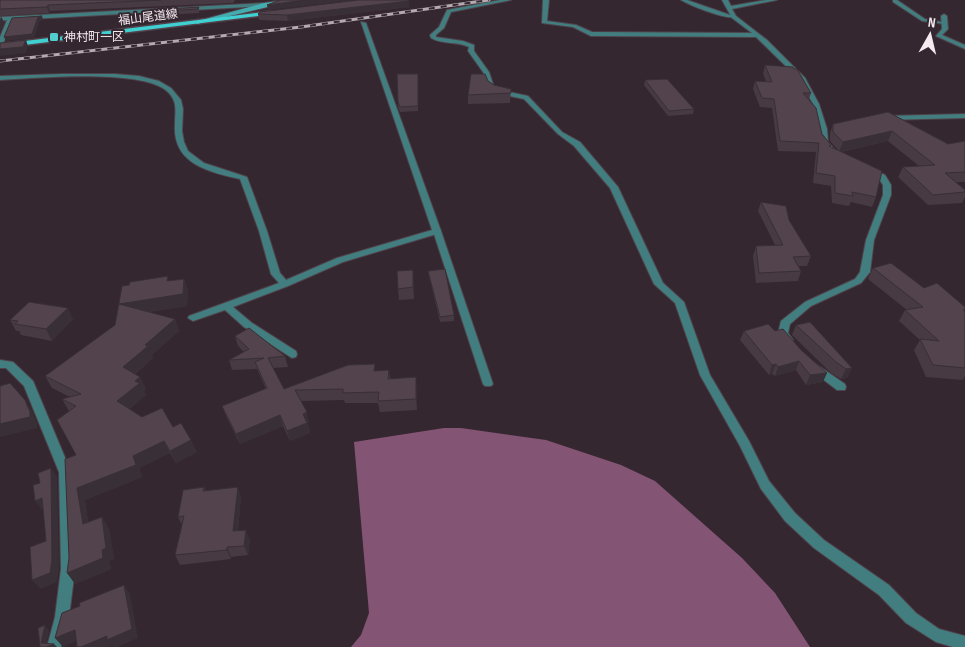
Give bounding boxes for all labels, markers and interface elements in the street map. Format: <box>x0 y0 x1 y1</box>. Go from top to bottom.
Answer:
street label: 福山尾道線 <box>117 6 179 29</box>
north arrow <box>905 10 955 60</box>
text: N <box>927 14 937 32</box>
place label: 神村町一区 <box>64 30 124 45</box>
marker: 神村町一区 <box>48 31 60 43</box>

